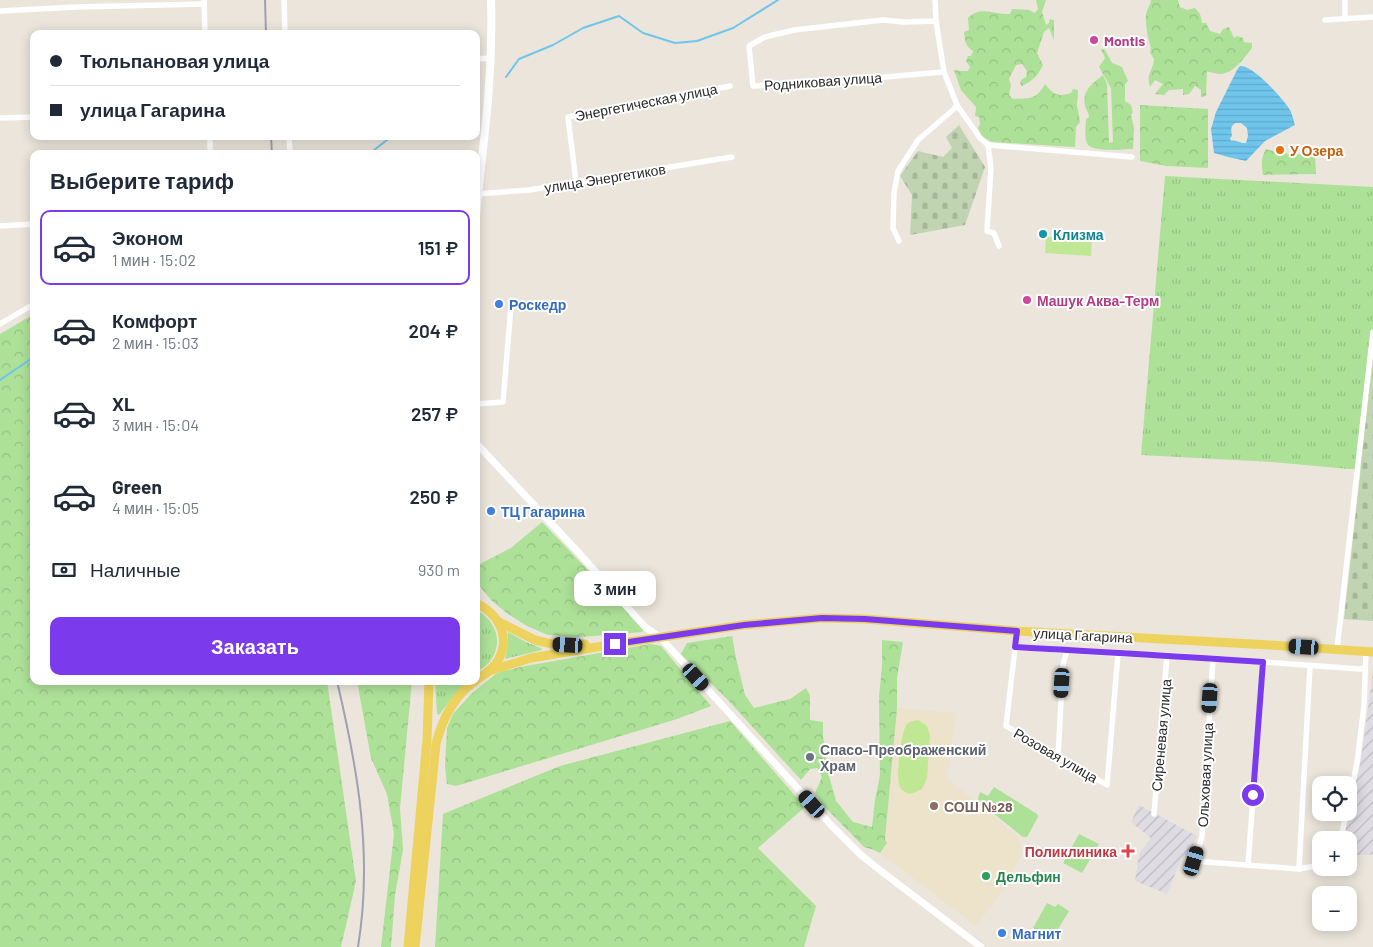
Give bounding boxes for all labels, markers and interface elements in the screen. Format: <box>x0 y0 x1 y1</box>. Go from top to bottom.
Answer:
place label: Montis <box>1104 32 1145 49</box>
marker: Montis <box>1088 34 1100 46</box>
text: Тюльпановая улица <box>80 49 269 72</box>
street label: Родниковая улица <box>764 68 883 94</box>
street label: Энергетическая улица <box>573 80 719 124</box>
text: улица Гагарина <box>80 98 225 121</box>
place label: У Озера <box>1290 142 1344 159</box>
marker: У Озера <box>1274 144 1286 156</box>
street label: улица Энергетиков <box>543 160 667 196</box>
text: Выберите тариф <box>50 167 234 193</box>
icon: car <box>52 225 97 270</box>
text: Эконом <box>112 226 183 249</box>
place label: Клизма <box>1053 226 1104 243</box>
marker: Клизма <box>1037 228 1049 240</box>
text: 151 ₽ <box>418 236 458 259</box>
text: 1 мин · 15:02 <box>112 250 196 269</box>
place label: Машук Аква-Терм <box>1037 292 1159 309</box>
marker: Машук Аква-Терм <box>1021 294 1033 306</box>
place label: Роскедр <box>509 296 566 313</box>
marker: Роскедр <box>493 298 505 310</box>
icon: car <box>52 308 97 353</box>
text: Комфорт <box>112 309 197 332</box>
text: 204 ₽ <box>409 319 458 342</box>
text: 2 мин · 15:03 <box>112 333 199 352</box>
icon: car <box>52 391 97 436</box>
text: XL <box>112 392 135 415</box>
text: 257 ₽ <box>411 402 458 425</box>
text: 3 мин · 15:04 <box>112 415 199 434</box>
icon: car <box>52 474 97 519</box>
text: Green <box>112 475 162 498</box>
text: 250 ₽ <box>410 485 458 508</box>
text: 4 мин · 15:05 <box>112 498 199 517</box>
place label: ТЦ Гагарина <box>501 503 585 520</box>
marker: ТЦ Гагарина <box>485 505 497 517</box>
icon: cash <box>50 556 78 584</box>
text: Наличные <box>90 558 181 581</box>
text: 930 m <box>418 560 460 579</box>
callout: 3 мин <box>574 572 656 606</box>
text: 3 мин <box>593 579 637 598</box>
button: Заказать <box>50 617 460 675</box>
street label: улица Гагарина <box>1033 624 1133 646</box>
route end <box>604 633 626 655</box>
car <box>552 637 583 653</box>
car <box>1288 638 1319 656</box>
car <box>680 661 711 693</box>
car <box>1053 668 1070 698</box>
street label: Сиреневая улица <box>1148 678 1174 792</box>
car <box>1201 683 1218 713</box>
street label: Ольховая улица <box>1194 722 1216 828</box>
street label: Розовая улица <box>1011 724 1101 786</box>
place label: Спасо-Преображенский Храм <box>820 741 986 774</box>
marker: Спасо-Преображенский Храм <box>804 751 816 763</box>
map controls <box>1312 776 1357 931</box>
button: locate <box>1312 776 1357 821</box>
route start <box>1242 784 1264 806</box>
car <box>796 788 827 820</box>
place label: СОШ №28 <box>944 798 1013 815</box>
marker: СОШ №28 <box>928 800 940 812</box>
button: + <box>1312 831 1357 876</box>
place label: Поликлиника <box>1025 843 1117 860</box>
marker: Поликлиника <box>1121 844 1135 858</box>
car <box>1182 844 1205 878</box>
place label: Дельфин <box>996 868 1061 885</box>
marker: Дельфин <box>980 870 992 882</box>
button: − <box>1312 886 1357 931</box>
place label: Магнит <box>1012 925 1062 942</box>
marker: Магнит <box>996 927 1008 939</box>

